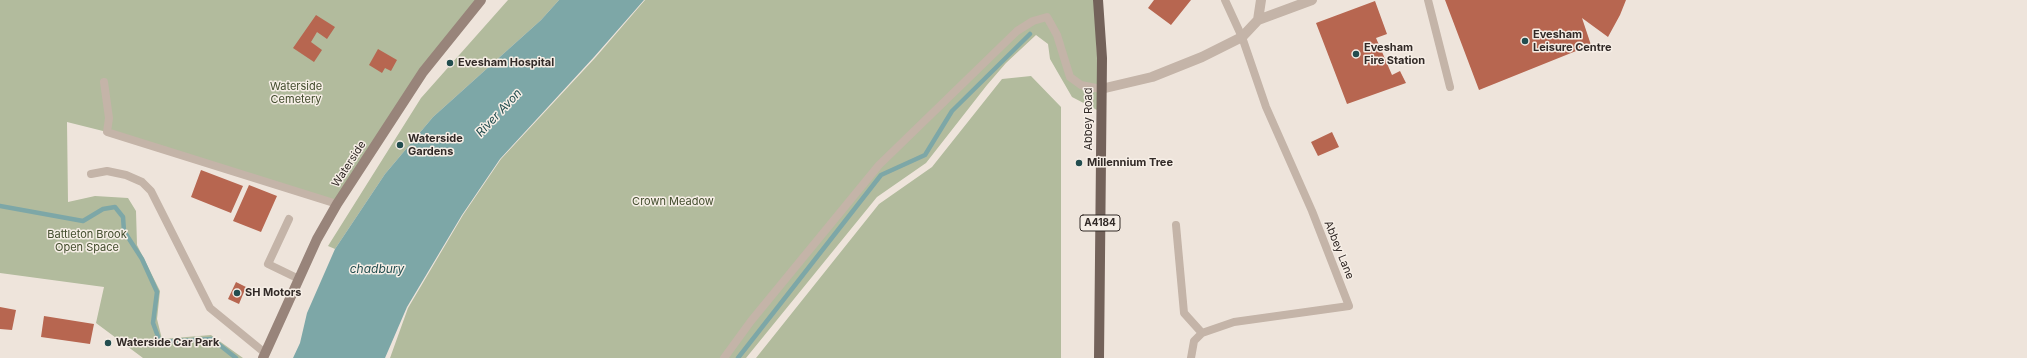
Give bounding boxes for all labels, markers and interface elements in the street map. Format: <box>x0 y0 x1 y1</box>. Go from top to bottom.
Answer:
place label: Evesham Leisure Centre <box>1533 28 1611 54</box>
marker: Evesham Leisure Centre <box>1520 36 1530 46</box>
place label: Evesham Fire Station <box>1364 41 1425 67</box>
marker: Evesham Fire Station <box>1351 49 1361 59</box>
place label: Evesham Hospital <box>458 56 554 70</box>
marker: Evesham Hospital <box>445 58 455 68</box>
park label: Waterside Cemetery <box>270 80 322 106</box>
water label: River Avon <box>473 86 525 140</box>
street label: Abbey Road <box>1082 87 1096 151</box>
place label: Waterside Gardens <box>408 132 463 158</box>
street label: Waterside <box>329 139 369 189</box>
marker: Waterside Gardens <box>395 140 405 150</box>
place label: Millennium Tree <box>1087 156 1173 170</box>
marker: Millennium Tree <box>1074 158 1084 168</box>
park label: Crown Meadow <box>632 195 714 209</box>
road number: A4184 <box>1080 215 1120 231</box>
street label: Abbey Lane <box>1321 219 1357 281</box>
park label: Battleton Brook Open Space <box>47 228 127 254</box>
water label: chadbury <box>350 262 404 276</box>
place label: SH Motors <box>245 286 301 300</box>
marker: SH Motors <box>232 288 242 298</box>
place label: Waterside Car Park <box>116 336 219 350</box>
marker: Waterside Car Park <box>103 338 113 348</box>

